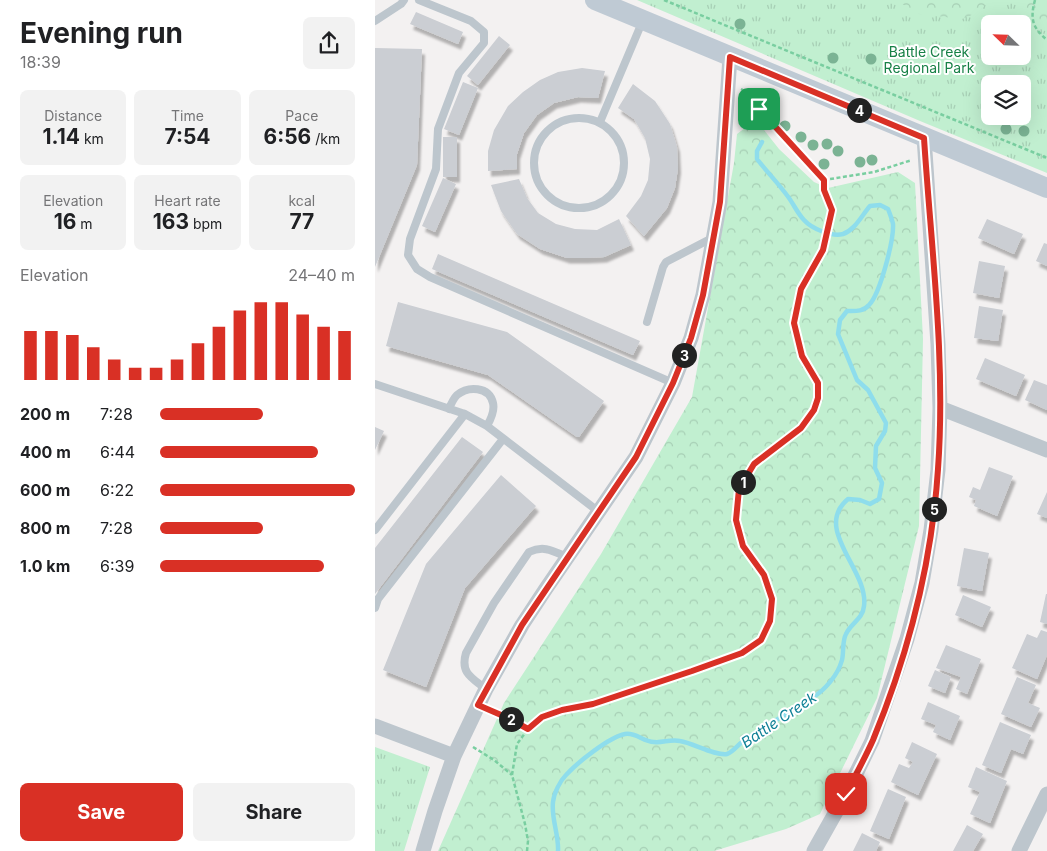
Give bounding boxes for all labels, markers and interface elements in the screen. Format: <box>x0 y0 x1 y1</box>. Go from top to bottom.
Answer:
north arrow <box>981 15 1031 65</box>
map controls <box>981 15 1031 125</box>
text: Evening run <box>20 16 183 50</box>
button: share <box>303 17 355 69</box>
park label: Battle Creek Regional Park <box>884 43 975 76</box>
text: 18:39 <box>20 52 61 72</box>
button: layers <box>981 75 1031 125</box>
pin <box>738 88 780 130</box>
icon: arrive <box>745 95 773 123</box>
pin: 4 <box>847 98 871 122</box>
text: 4 <box>855 102 864 119</box>
text: Distance <box>44 107 102 124</box>
text: Time <box>171 107 204 124</box>
text: Pace <box>285 107 318 124</box>
text: 1.14 <box>43 124 80 149</box>
text: 7:54 <box>164 124 211 149</box>
text: 6:56 <box>264 124 311 149</box>
text: km <box>80 130 104 147</box>
text: /km <box>311 130 340 147</box>
text: Elevation <box>43 192 103 209</box>
text: Heart rate <box>154 192 221 209</box>
text: kcal <box>288 192 315 209</box>
text: 16 <box>54 209 76 234</box>
text: 163 <box>153 209 189 234</box>
text: 77 <box>289 209 314 234</box>
text: m <box>76 215 93 232</box>
text: bpm <box>189 215 222 232</box>
text: Elevation <box>20 265 89 285</box>
text: 24–40 m <box>288 265 355 285</box>
pin: 3 <box>671 342 697 368</box>
text: 3 <box>680 347 689 364</box>
text: 200 m <box>20 404 70 424</box>
text: 7:28 <box>100 404 133 424</box>
text: 400 m <box>20 442 71 462</box>
text: 6:44 <box>100 442 135 462</box>
pin: 1 <box>731 470 755 494</box>
text: 1 <box>740 474 747 491</box>
text: 600 m <box>20 480 70 500</box>
text: 6:22 <box>100 480 134 500</box>
pin: 5 <box>921 496 947 522</box>
text: 5 <box>930 501 939 518</box>
text: 800 m <box>20 518 70 538</box>
text: 7:28 <box>100 518 133 538</box>
text: 1.0 km <box>20 556 70 576</box>
text: 6:39 <box>100 556 134 576</box>
water label: Battle Creek <box>737 687 821 752</box>
pin: 2 <box>499 706 523 732</box>
text: 2 <box>507 711 516 728</box>
pin <box>825 773 867 815</box>
icon: check <box>832 780 860 808</box>
button: Save <box>20 783 183 841</box>
button: Share <box>193 783 355 841</box>

